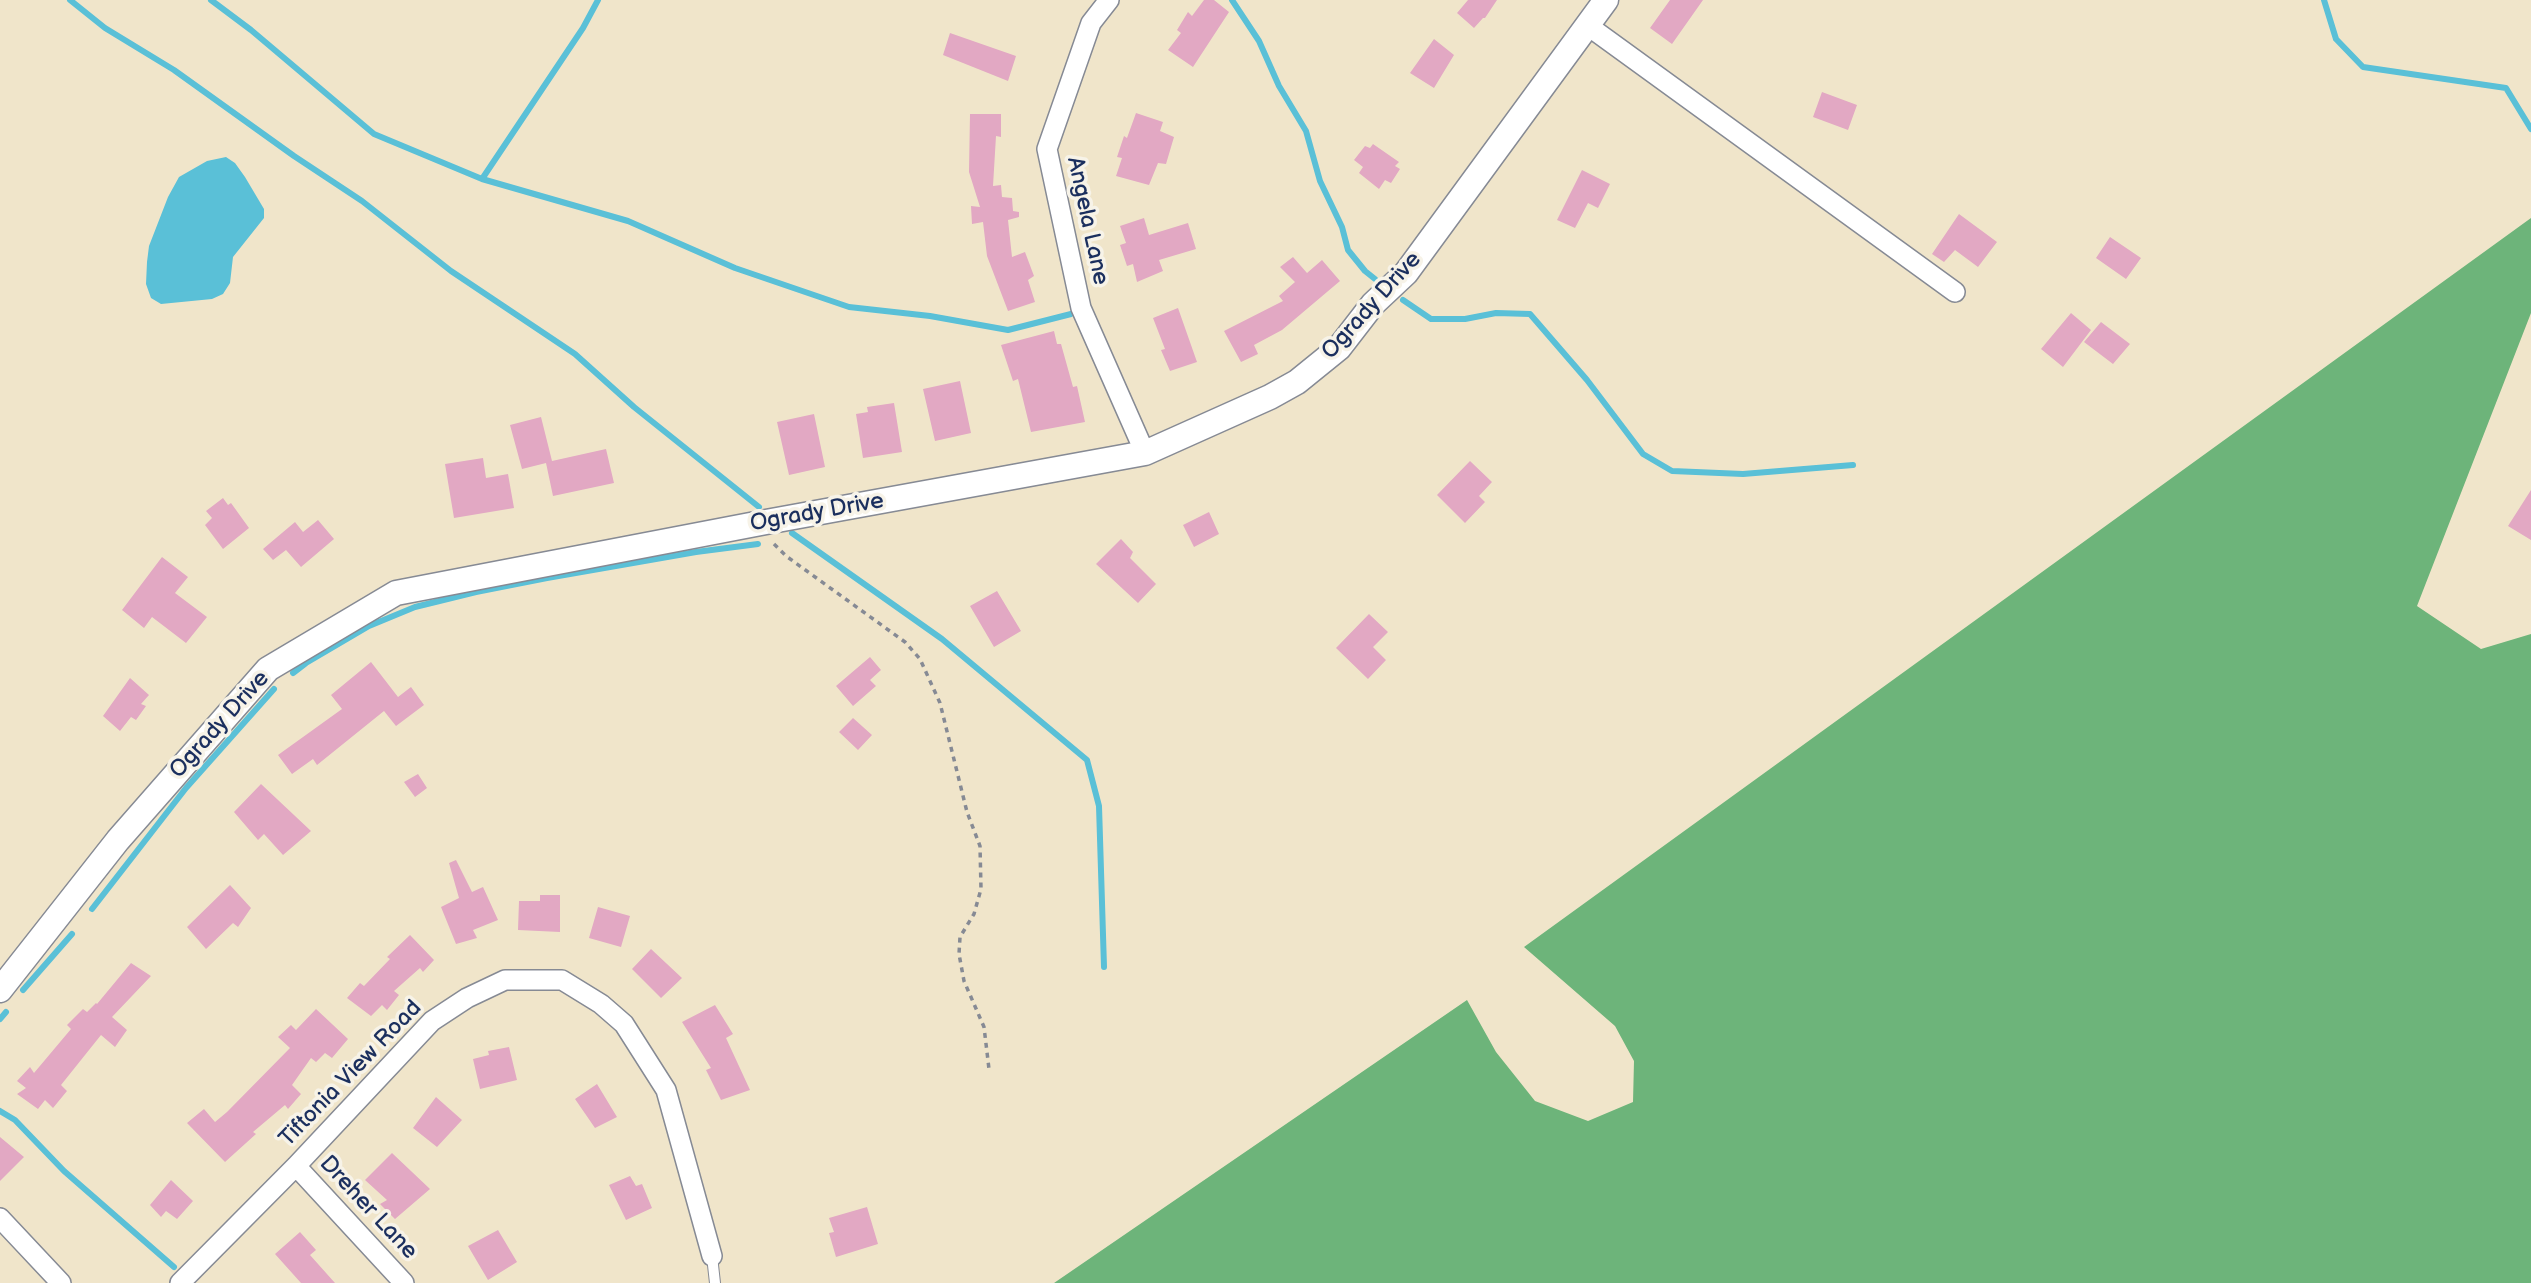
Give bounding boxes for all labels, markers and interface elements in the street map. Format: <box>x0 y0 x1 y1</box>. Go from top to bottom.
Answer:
street label: Angela Lane <box>1060 154 1114 288</box>
street label: Ogrady Drive <box>1317 247 1427 365</box>
street label: Ogrady Drive <box>748 488 886 538</box>
street label: Ogrady Drive <box>165 666 275 784</box>
street label: Tiftonia View Road <box>274 995 428 1153</box>
street label: Dreher Lane <box>313 1151 423 1265</box>

